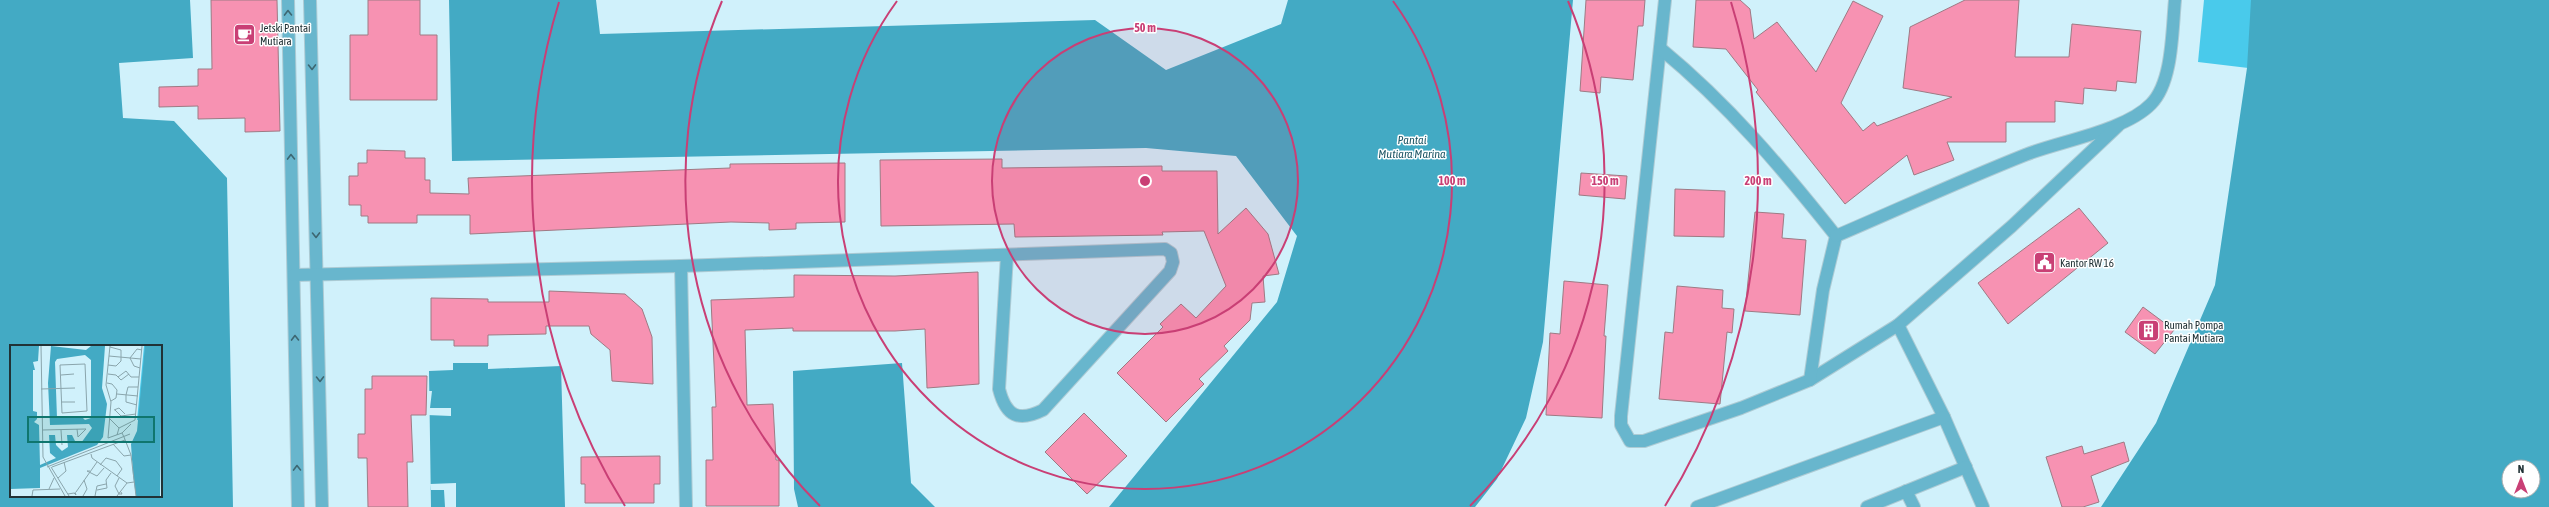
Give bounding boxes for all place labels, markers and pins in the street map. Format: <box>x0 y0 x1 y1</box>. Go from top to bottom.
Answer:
cafe icon: Jetski Pantai Mutiara <box>232 21 258 47</box>
place label: Jetski Pantai Mutiara <box>260 22 311 47</box>
centre of rings <box>1138 174 1152 188</box>
public building icon: Kantor RW 16 <box>2031 250 2057 276</box>
place label: Kantor RW 16 <box>2060 257 2114 269</box>
building icon: Rumah Pompa Pantai Mutiara <box>2136 318 2162 344</box>
place label: Rumah Pompa Pantai Mutiara <box>2164 319 2224 344</box>

